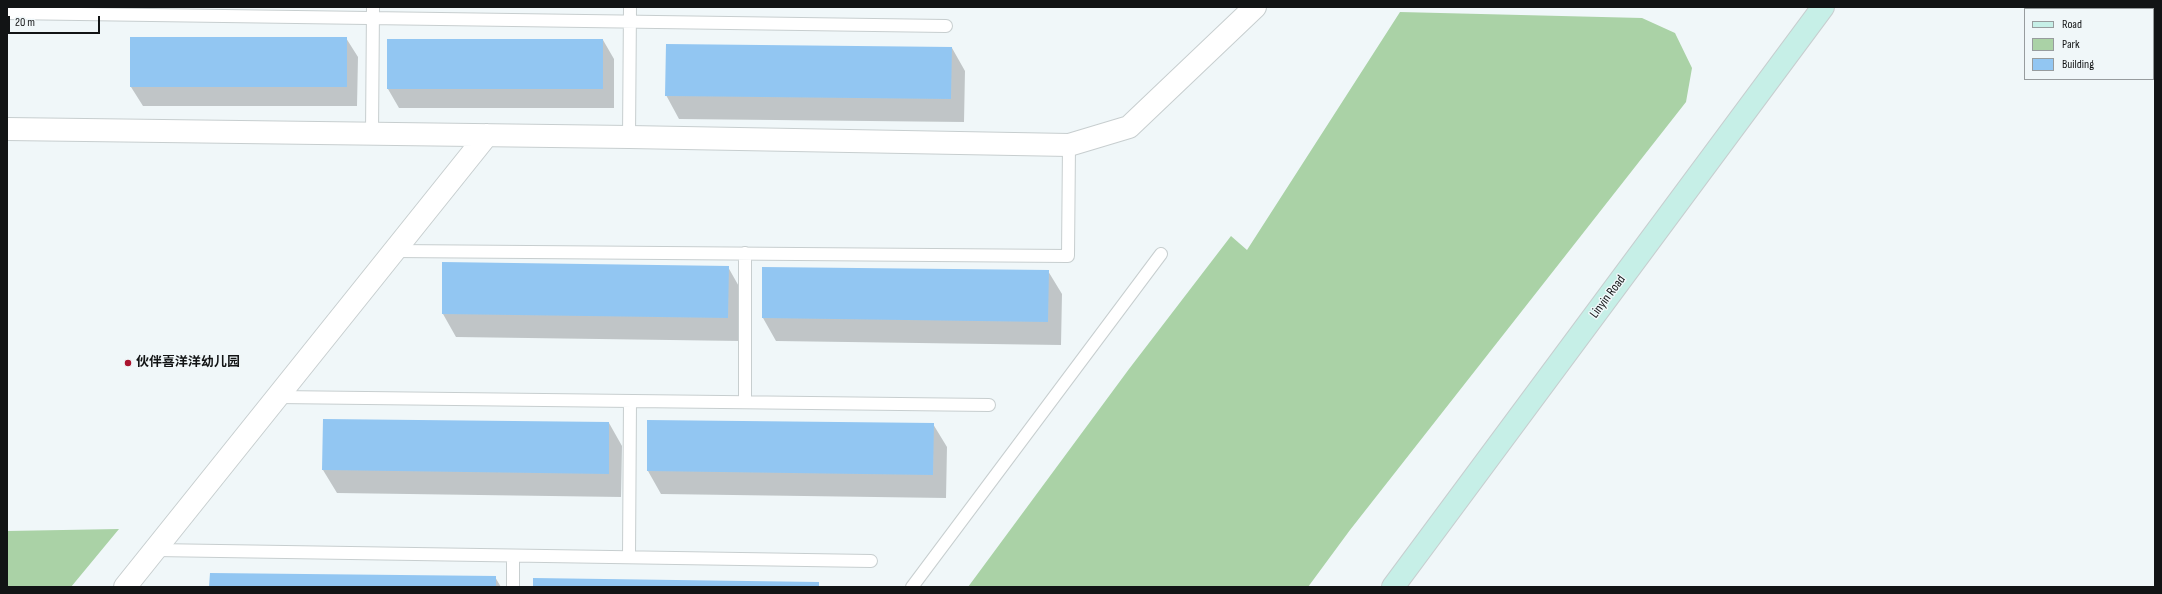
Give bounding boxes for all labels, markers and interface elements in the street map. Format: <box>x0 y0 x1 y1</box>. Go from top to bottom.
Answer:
scale bar <box>10 8 102 34</box>
legend <box>2024 8 2154 80</box>
text: 20 m <box>15 15 35 30</box>
text: Road <box>2062 17 2082 32</box>
text: Park <box>2062 37 2080 52</box>
text: Building <box>2062 57 2094 72</box>
street label: Linyin Road <box>1587 273 1629 321</box>
place label: 伙伴喜洋洋幼儿园 <box>136 355 240 371</box>
marker: 伙伴喜洋洋幼儿园 <box>123 358 133 368</box>

